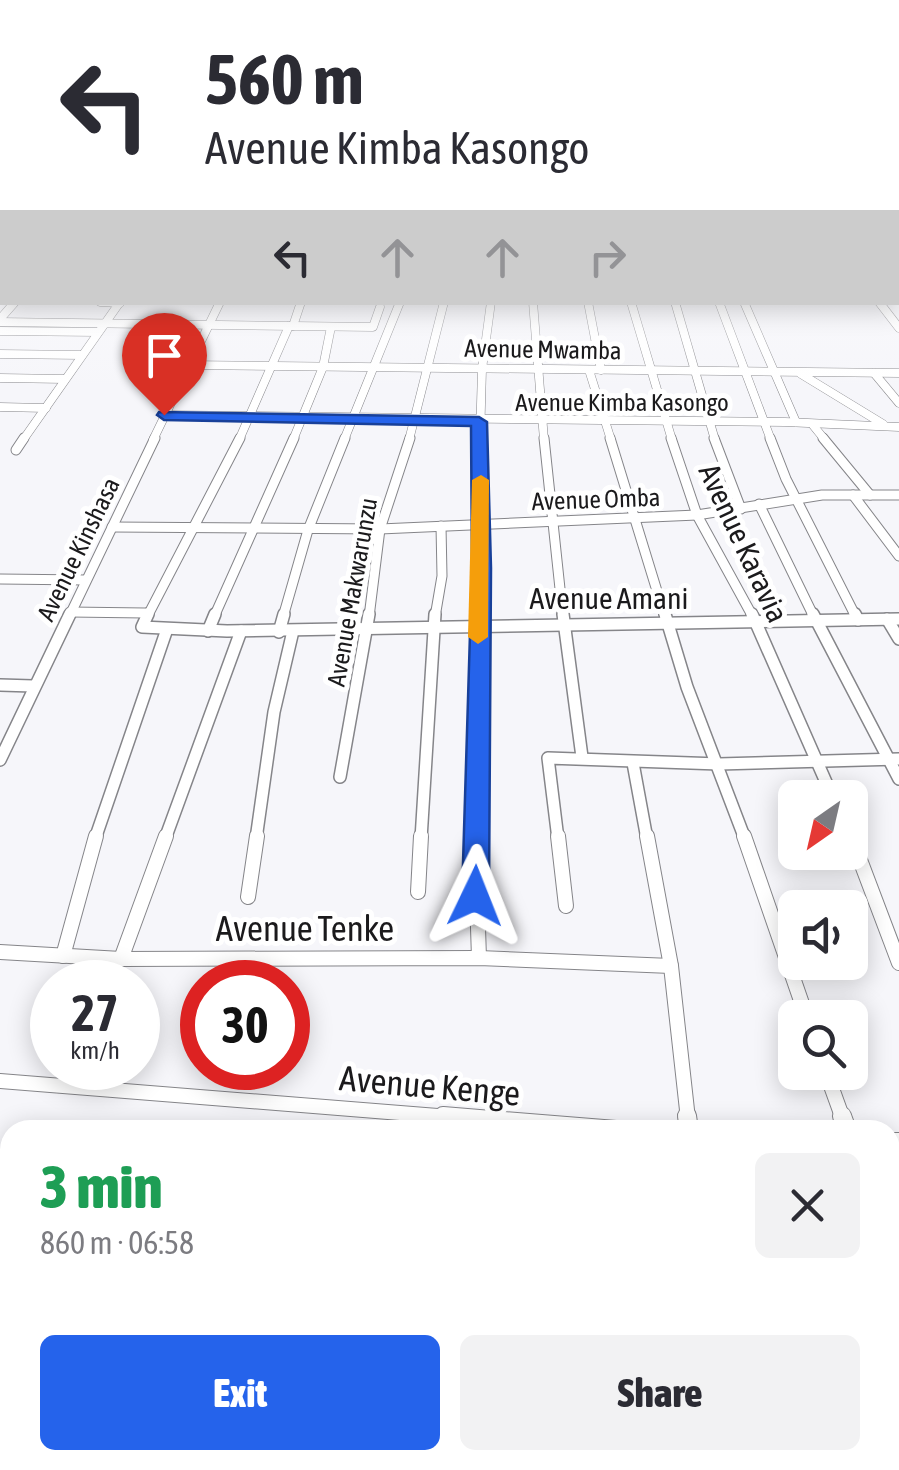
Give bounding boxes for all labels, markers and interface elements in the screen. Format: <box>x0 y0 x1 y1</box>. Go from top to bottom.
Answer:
text: 560 m <box>205 39 364 119</box>
icon: left <box>40 40 170 170</box>
text: Avenue Kimba Kasongo <box>205 122 589 174</box>
icon: left <box>265 230 320 285</box>
icon: ahead <box>370 230 425 285</box>
icon: ahead <box>475 230 530 285</box>
icon: right <box>580 230 635 285</box>
pin <box>122 313 207 416</box>
icon: arrive <box>137 328 192 383</box>
street label: Avenue Mwamba <box>464 334 622 364</box>
street label: Avenue Kimba Kasongo <box>515 388 729 416</box>
street label: Avenue Karavia <box>693 458 795 628</box>
street label: Avenue Kinshasa <box>31 473 125 625</box>
street label: Avenue Omba <box>531 483 661 515</box>
street label: Avenue Makwarunzu <box>322 496 382 688</box>
street label: Avenue Amani <box>530 581 688 615</box>
north arrow <box>778 780 868 870</box>
map controls <box>778 780 868 1090</box>
position arrow <box>423 844 527 948</box>
button: sound <box>778 890 868 980</box>
street label: Avenue Tenke <box>216 908 394 948</box>
speed limit sign: 30 <box>180 960 310 1090</box>
text: 27 <box>71 984 118 1042</box>
button: search <box>778 1000 868 1090</box>
text: km/h <box>70 1036 120 1064</box>
street label: Avenue Kenge <box>338 1057 522 1113</box>
text: 3 min <box>40 1152 163 1221</box>
button: close <box>755 1153 860 1258</box>
text: 860 m · 06:58 <box>40 1224 194 1261</box>
button: Exit <box>40 1335 440 1450</box>
button: Share <box>460 1335 860 1450</box>

